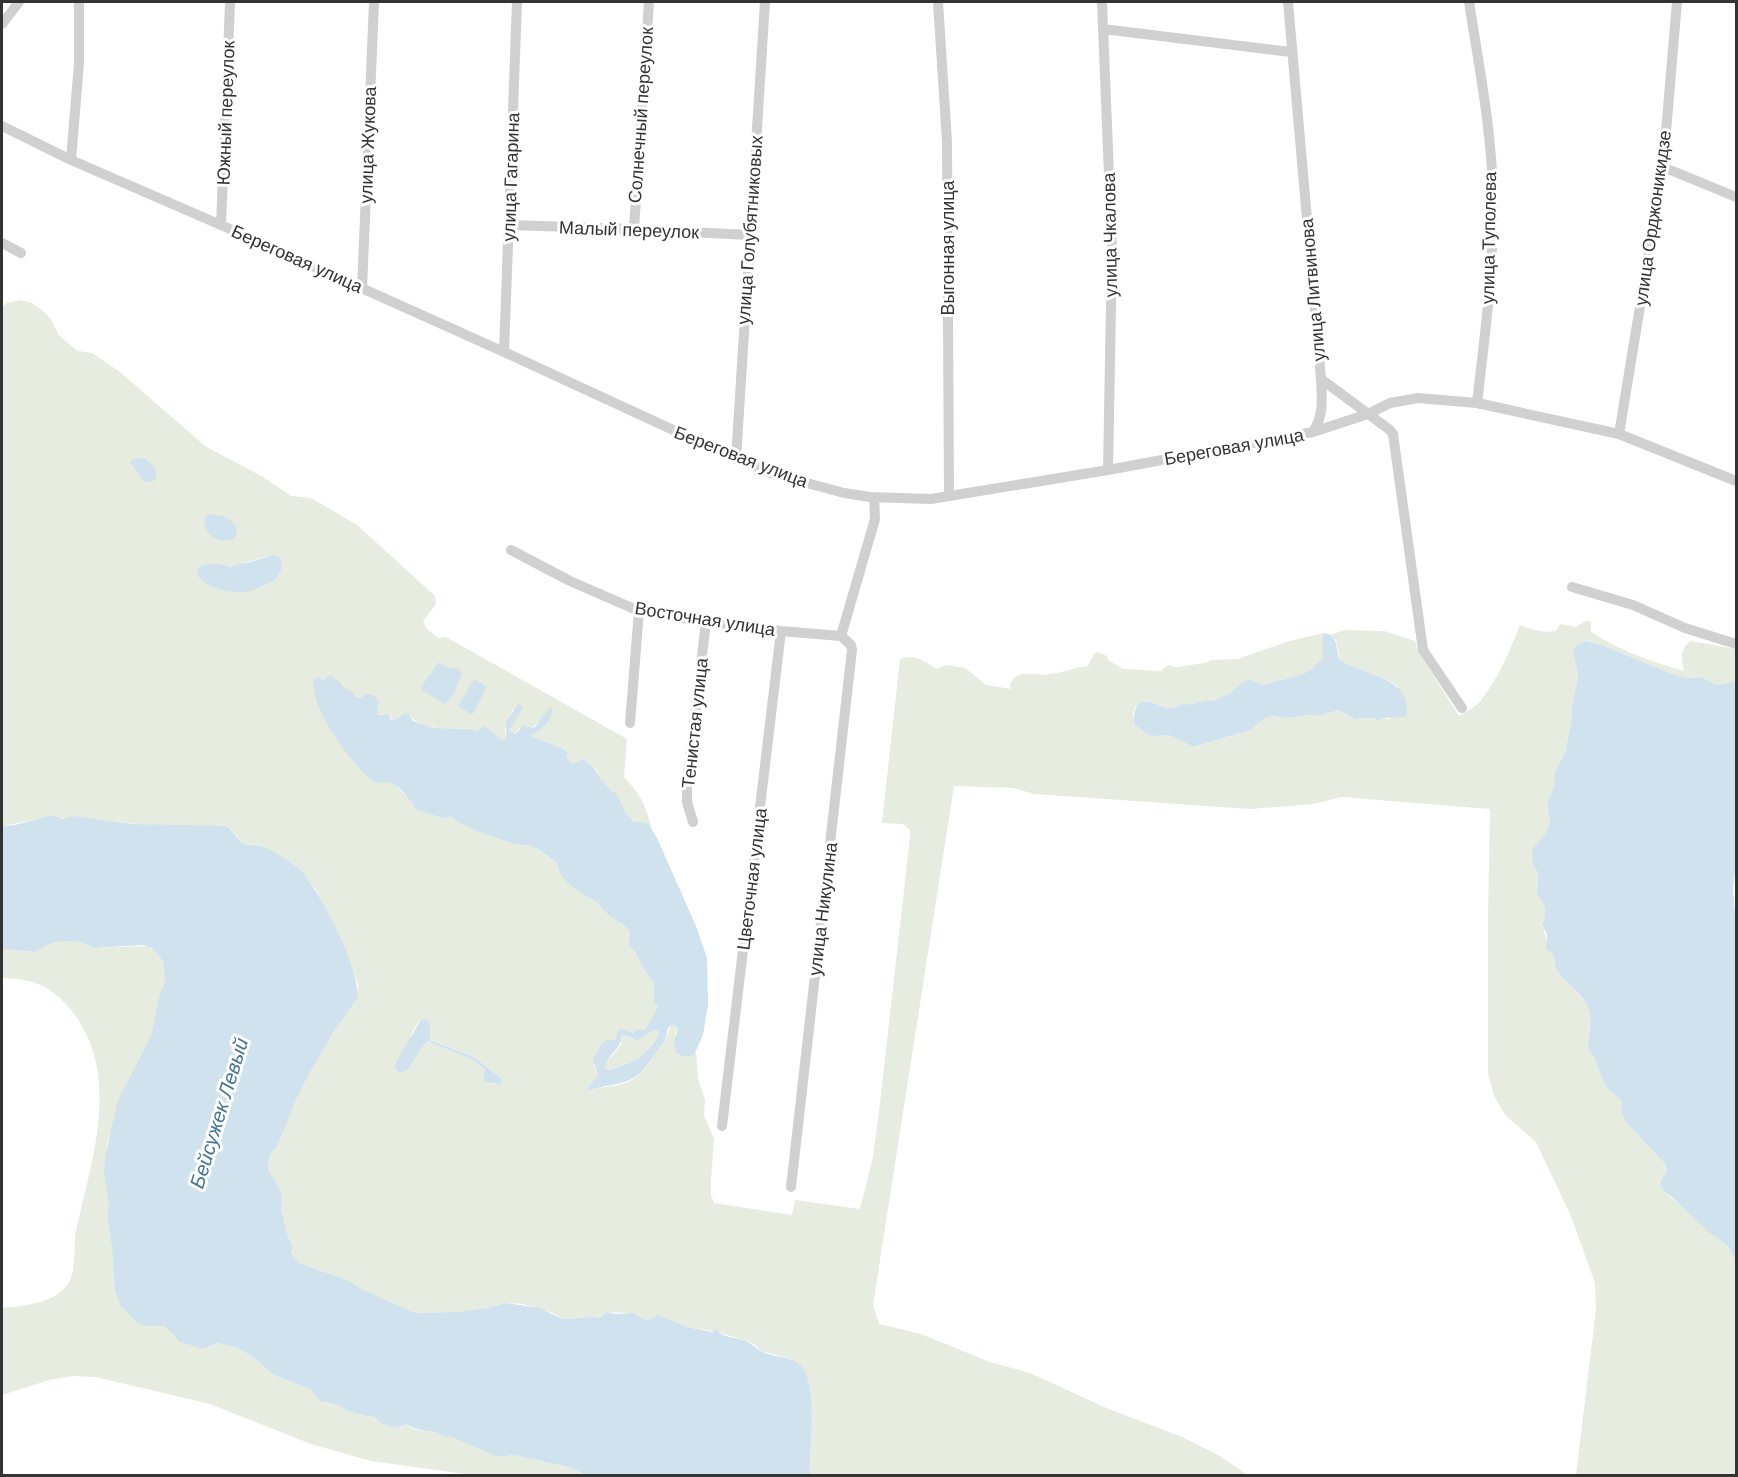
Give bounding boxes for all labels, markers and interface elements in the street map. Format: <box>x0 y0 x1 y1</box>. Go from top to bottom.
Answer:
street label: Солнечный переулок <box>623 26 659 204</box>
street label: Южный переулок <box>211 40 241 186</box>
street label: улица Жукова <box>354 85 382 204</box>
street label: улица Гагарина <box>497 111 525 242</box>
street label: улица Орджоникидзе <box>1629 129 1677 307</box>
street label: улица Голубятниковых <box>731 135 769 325</box>
street label: улица Чкалова <box>1097 171 1123 298</box>
street label: улица Туполева <box>1476 171 1502 304</box>
street label: Выгонная улица <box>936 180 960 316</box>
street label: Малый переулок <box>558 216 700 244</box>
street label: улица Литвинова <box>1295 217 1331 362</box>
street label: Береговая улица <box>228 219 367 299</box>
street label: Береговая улица <box>671 420 812 494</box>
street label: Береговая улица <box>1162 423 1307 471</box>
street label: Восточная улица <box>633 596 778 642</box>
street label: Тенистая улица <box>676 656 714 789</box>
street label: Цветочная улица <box>731 806 773 951</box>
street label: улица Никулина <box>803 840 843 977</box>
water label: Бейсужек Левый <box>184 1034 254 1192</box>

